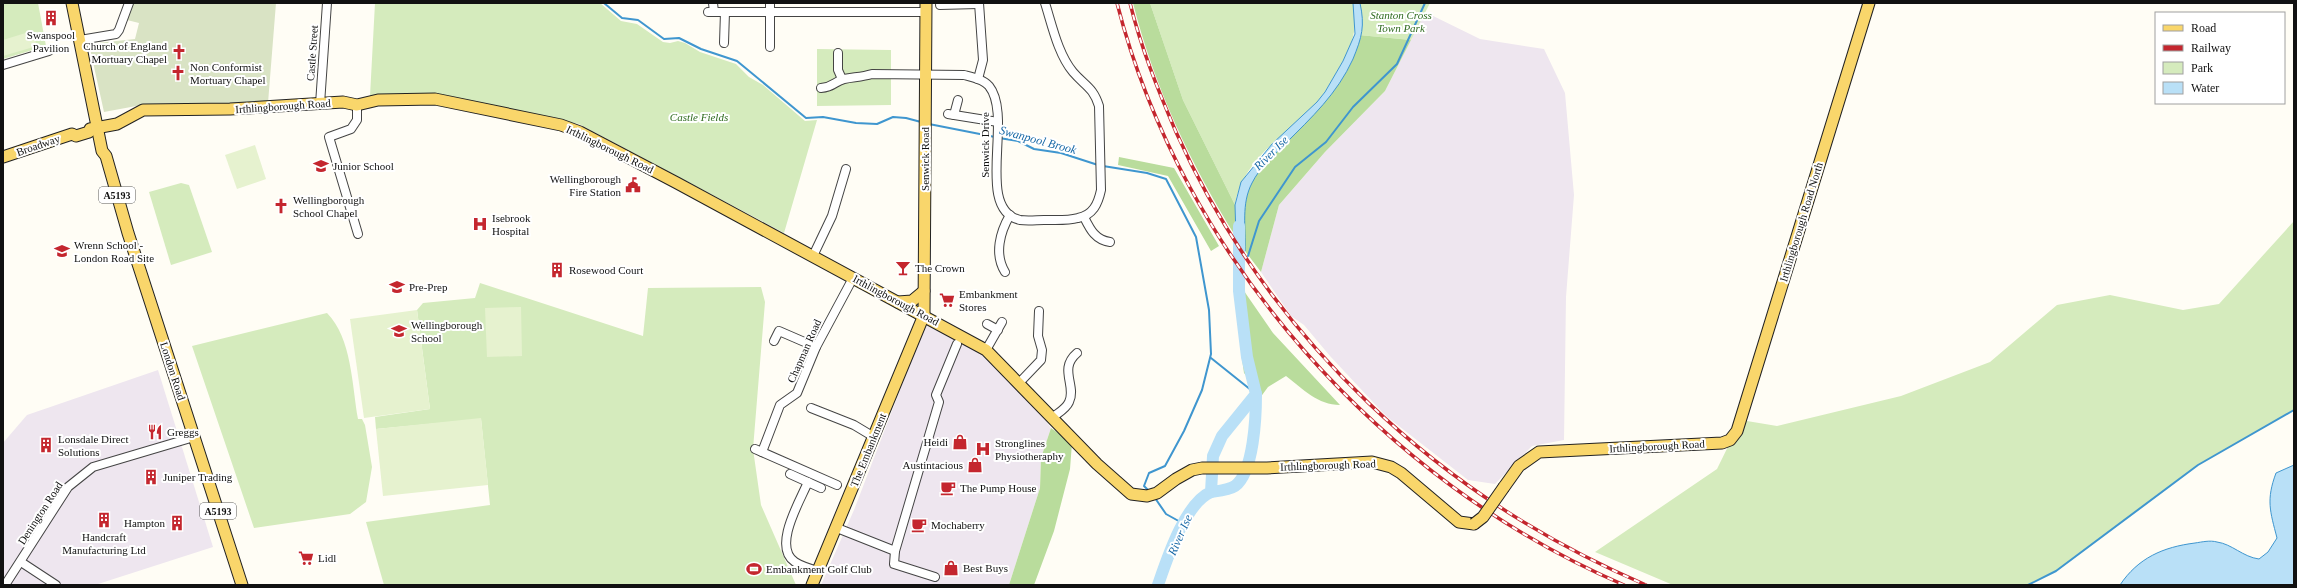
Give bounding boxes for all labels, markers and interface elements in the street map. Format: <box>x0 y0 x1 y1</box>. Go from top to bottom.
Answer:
building icon: Swanspool Pavilion <box>42 9 60 27</box>
park label: Stanton Cross Town Park <box>1370 9 1432 34</box>
legend <box>2155 12 2285 104</box>
text: Road <box>2191 21 2216 35</box>
street label: Castle Street <box>304 25 320 81</box>
place label: Swanspool Pavilion <box>27 29 75 54</box>
place label: Church of England Mortuary Chapel <box>83 40 168 65</box>
text: Railway <box>2191 41 2231 55</box>
church icon: Church of England Mortuary Chapel <box>170 43 188 61</box>
place label: Non Conformist Mortuary Chapel <box>190 61 265 86</box>
text: Park <box>2191 61 2213 75</box>
church icon: Non Conformist Mortuary Chapel <box>169 64 187 82</box>
text: Water <box>2191 81 2219 95</box>
street label: Irthlingborough Road <box>235 97 332 115</box>
park label: Castle Fields <box>670 111 728 123</box>
street label: Senwick Drive <box>979 112 991 178</box>
street label: Irthlingborough Road <box>564 123 656 176</box>
water label: Swanpool Brook <box>998 123 1079 157</box>
street label: Senwick Road <box>919 127 931 191</box>
street label: Broadway <box>15 132 62 158</box>
water label: River Ise <box>1250 132 1292 174</box>
school or university icon: Junior School <box>312 157 330 175</box>
place label: Junior School <box>333 160 394 172</box>
street label: Irthlingborough Road North <box>1777 160 1825 283</box>
place label: Wellingborough Fire Station <box>550 173 621 198</box>
public building icon: Wellingborough Fire Station <box>624 176 642 194</box>
road number: A5193 <box>99 187 135 203</box>
place label: Wellingborough School Chapel <box>293 194 365 219</box>
church icon: Wellingborough School Chapel <box>272 197 290 215</box>
place label: Isebrook Hospital <box>492 212 531 237</box>
hospital icon: Isebrook Hospital <box>471 215 489 233</box>
place label: Wrenn School - London Road Site <box>74 239 154 264</box>
school or university icon: Wrenn School - London Road Site <box>53 242 71 260</box>
bar icon: The Crown <box>894 259 912 277</box>
building icon: Rosewood Court <box>548 261 566 279</box>
place label: The Crown <box>915 262 965 274</box>
place label: Rosewood Court <box>569 264 643 276</box>
street label: Irthlingborough Road <box>851 272 941 328</box>
school or university icon: Pre-Prep <box>388 278 406 296</box>
place label: Pre-Prep <box>409 281 448 293</box>
place label: Embankment Stores <box>959 288 1018 313</box>
supermarket icon: Embankment Stores <box>938 291 956 309</box>
street label: Chapman Road <box>785 317 824 385</box>
place label: Wellingborough School <box>411 319 483 344</box>
school or university icon: Wellingborough School <box>390 322 408 340</box>
street label: London Road <box>158 341 188 402</box>
street label: The Embankment <box>848 411 888 489</box>
restaurant icon: Greggs <box>146 423 164 441</box>
place label: Greggs <box>167 426 199 438</box>
place label: Lonsdale Direct Solutions <box>58 433 129 458</box>
shop icon: Heidi <box>951 433 969 451</box>
building icon: Lonsdale Direct Solutions <box>37 436 55 454</box>
place label: Heidi <box>924 436 948 448</box>
place label: Stronglines Physiotheraphy <box>995 437 1064 462</box>
street label: Irthlingborough Road <box>1609 437 1706 454</box>
hospital icon: Stronglines Physiotheraphy <box>974 440 992 458</box>
shop icon: Austintacious <box>966 456 984 474</box>
street label: Irthlingborough Road <box>1280 457 1376 473</box>
place label: Austintacious <box>903 459 963 471</box>
building icon: Juniper Trading <box>142 468 160 486</box>
place label: Juniper Trading <box>163 471 233 483</box>
street label: Denington Road <box>15 479 65 547</box>
cafe icon: The Pump House <box>939 479 957 497</box>
place label: The Pump House <box>960 482 1037 494</box>
road number: A5193 <box>200 503 236 519</box>
building icon: Handcraft Manufacturing Ltd <box>95 511 113 529</box>
water label: River Ise <box>1164 512 1195 558</box>
building icon: Hampton <box>168 514 186 532</box>
cafe icon: Mochaberry <box>910 516 928 534</box>
place label: Hampton <box>124 517 165 529</box>
place label: Mochaberry <box>931 519 985 531</box>
place label: Handcraft Manufacturing Ltd <box>62 531 146 556</box>
supermarket icon: Lidl <box>297 549 315 567</box>
place label: Lidl <box>318 552 336 564</box>
shop icon: Best Buys <box>942 559 960 577</box>
sports icon: Embankment Golf Club <box>745 560 763 578</box>
place label: Best Buys <box>963 562 1008 574</box>
place label: Embankment Golf Club <box>766 563 872 575</box>

